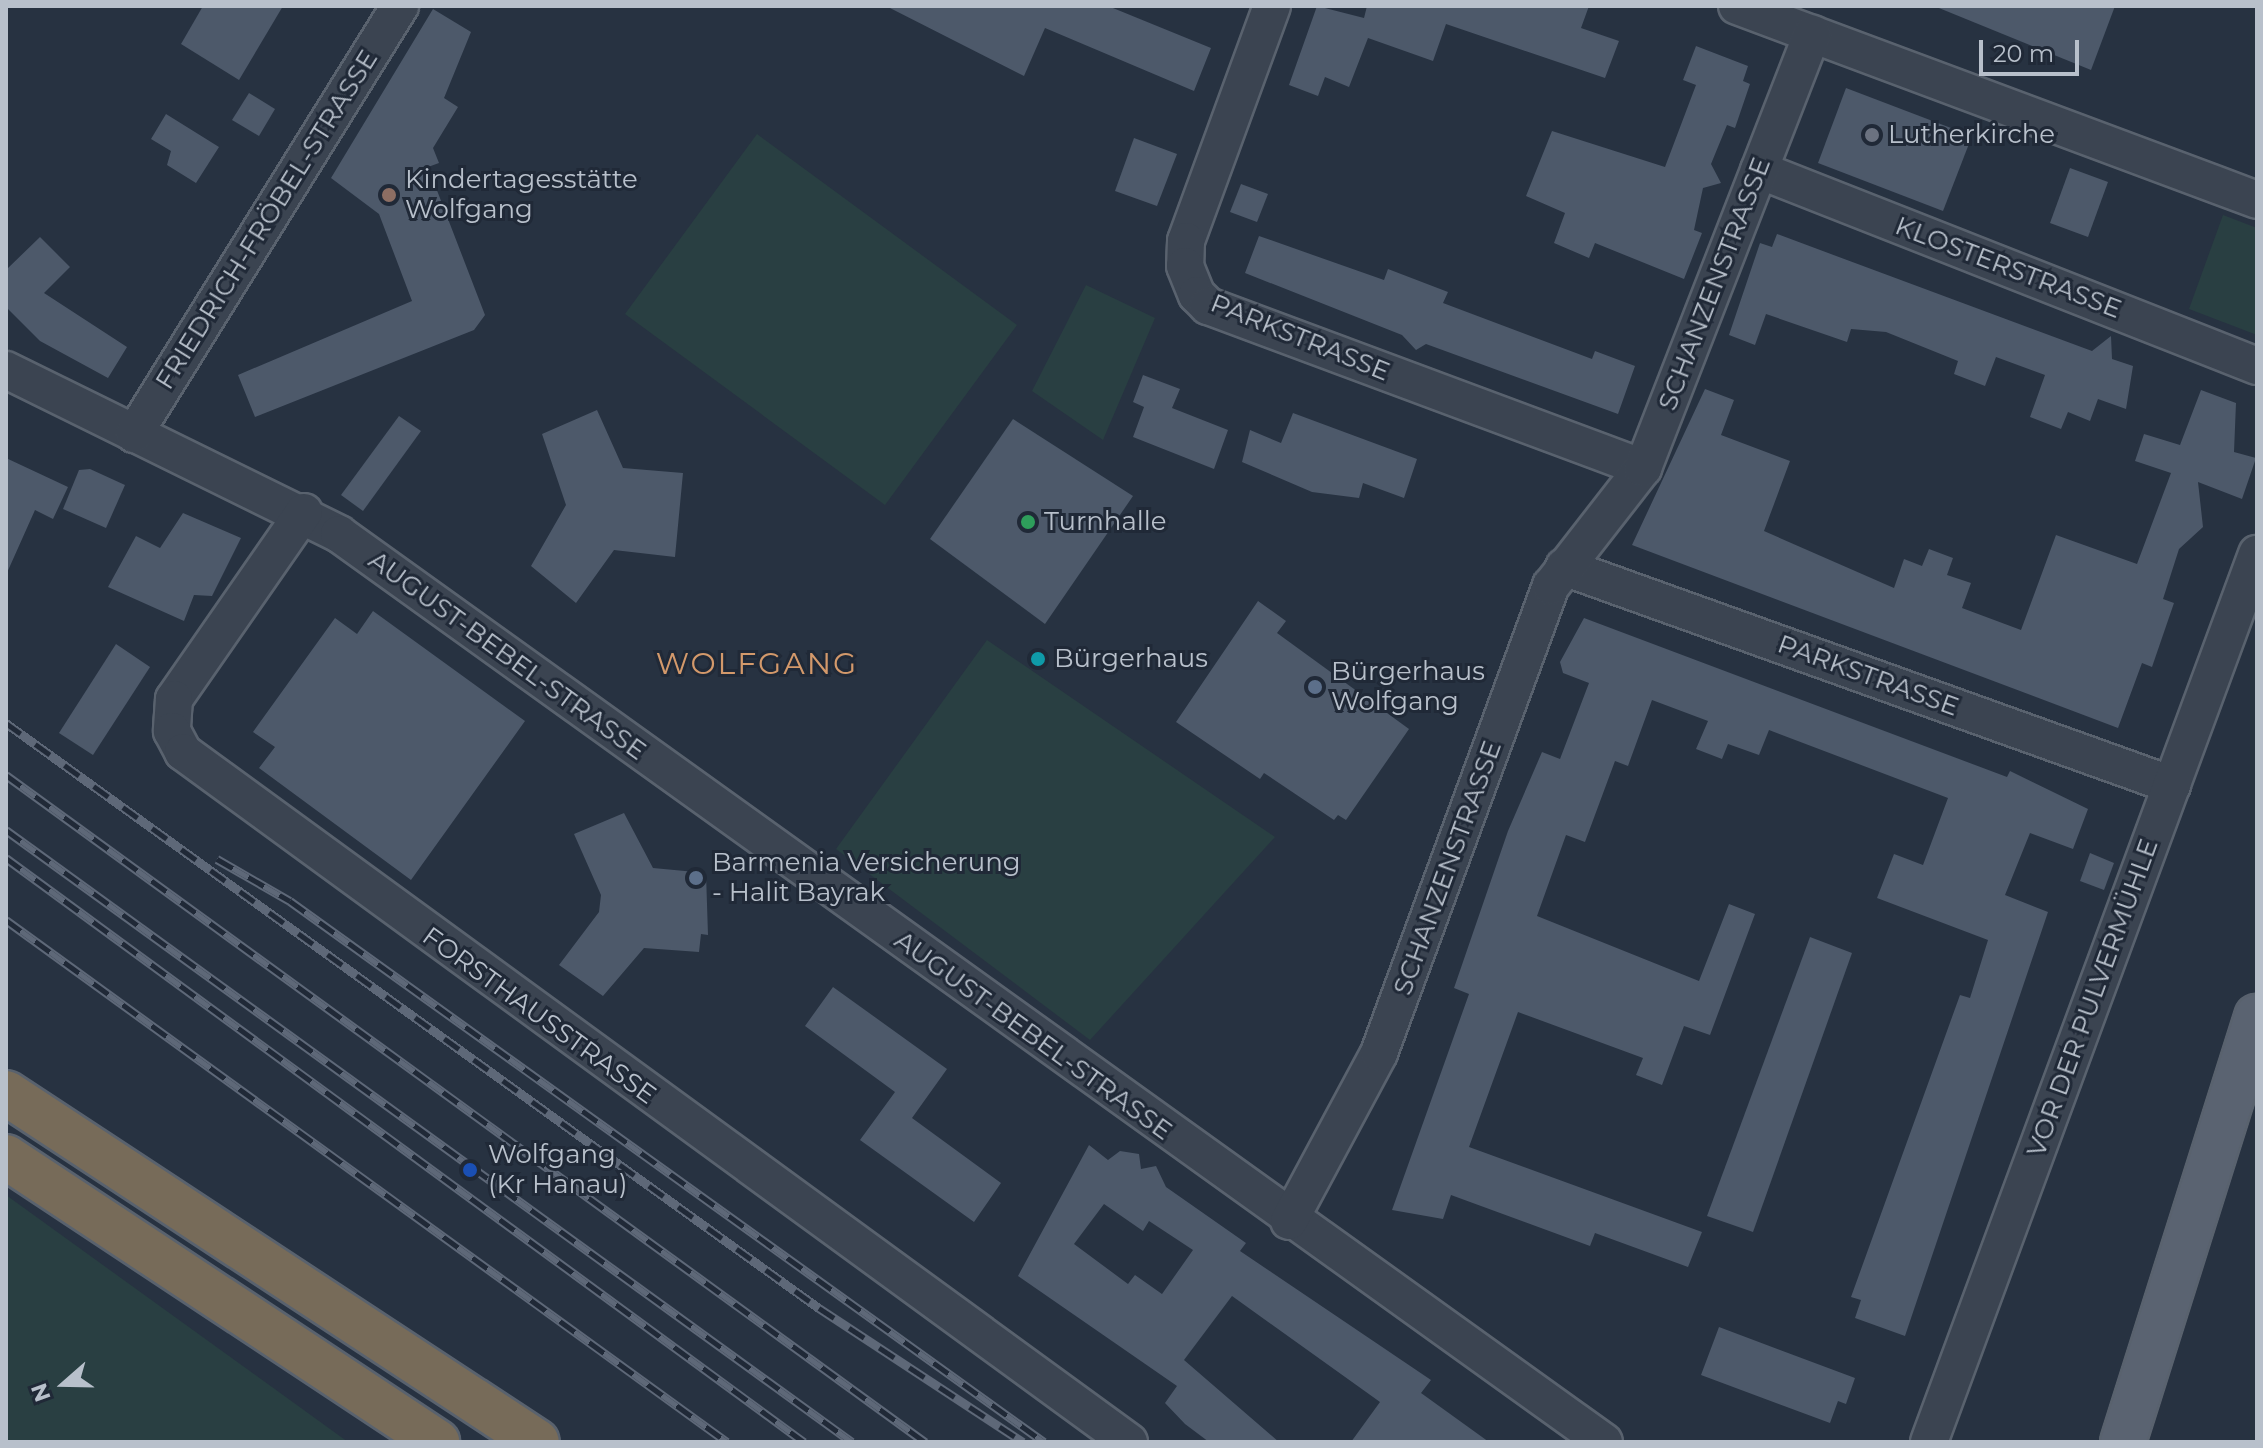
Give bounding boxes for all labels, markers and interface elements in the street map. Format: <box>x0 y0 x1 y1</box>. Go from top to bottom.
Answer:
scale bar <box>1983 24 2083 74</box>
text: 20 m <box>1993 39 2054 68</box>
street label: FRIEDRICH-FRÖBEL-STRASSE <box>149 45 385 395</box>
place label: Lutherkirche <box>1888 119 2055 151</box>
marker: Lutherkirche <box>1863 126 1881 144</box>
street label: SCHANZENSTRASSE <box>1652 153 1778 415</box>
place label: Kindertagesstätte Wolfgang <box>405 164 638 226</box>
marker: Kindertagesstätte Wolfgang <box>380 186 398 204</box>
street label: KLOSTERSTRASSE <box>1891 211 2125 325</box>
street label: PARKSTRASSE <box>1206 288 1394 388</box>
place label: Turnhalle <box>1044 506 1166 538</box>
marker: Turnhalle <box>1019 513 1037 531</box>
street label: AUGUST-BEBEL-STRASSE <box>362 545 652 767</box>
street label: PARKSTRASSE <box>1773 629 1963 723</box>
place label: Bürgerhaus <box>1054 643 1208 675</box>
district label: WOLFGANG <box>656 646 858 682</box>
marker: Bürgerhaus <box>1029 650 1047 668</box>
place label: Bürgerhaus Wolfgang <box>1331 656 1485 718</box>
marker: Bürgerhaus Wolfgang <box>1306 678 1324 696</box>
street label: SCHANZENSTRASSE <box>1387 737 1509 999</box>
street label: VOR DER PULVERMÜHLE <box>2021 835 2165 1161</box>
place label: Barmenia Versicherung - Halit Bayrak <box>712 847 1021 908</box>
marker: Barmenia Versicherung - Halit Bayrak <box>687 869 705 887</box>
street label: FORSTHAUSSTRASSE <box>416 921 662 1111</box>
street label: AUGUST-BEBEL-STRASSE <box>888 925 1178 1147</box>
place label: Wolfgang (Kr Hanau) <box>488 1139 627 1200</box>
marker: Wolfgang (Kr Hanau) <box>459 1159 481 1181</box>
north arrow <box>24 1344 104 1424</box>
text: N <box>25 1379 57 1405</box>

